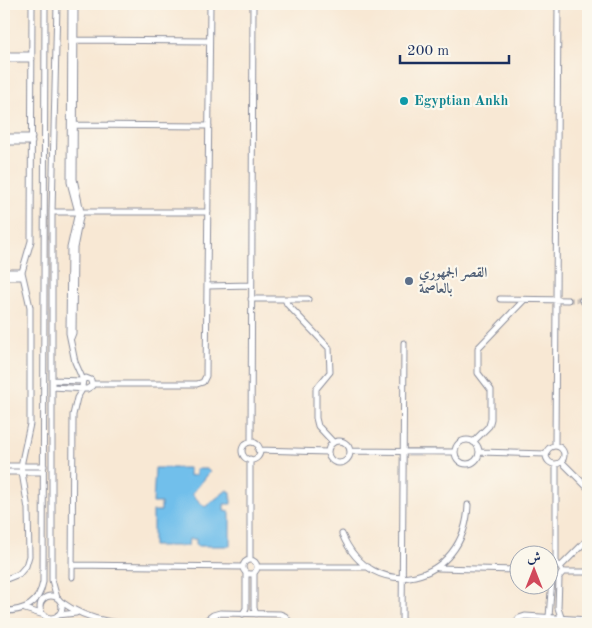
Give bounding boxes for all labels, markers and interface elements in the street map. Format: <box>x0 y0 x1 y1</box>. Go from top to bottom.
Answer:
scale bar <box>400 32 508 64</box>
text: 200 m <box>407 44 449 59</box>
place label: Egyptian Ankh <box>414 94 509 108</box>
marker: Egyptian Ankh <box>398 95 410 107</box>
place label: القصر الجمهوري بالعاصمة <box>419 266 487 297</box>
marker: القصر الجمهوري بالعاصمة <box>403 275 415 287</box>
north arrow <box>510 546 560 596</box>
text: ش <box>527 551 541 565</box>

